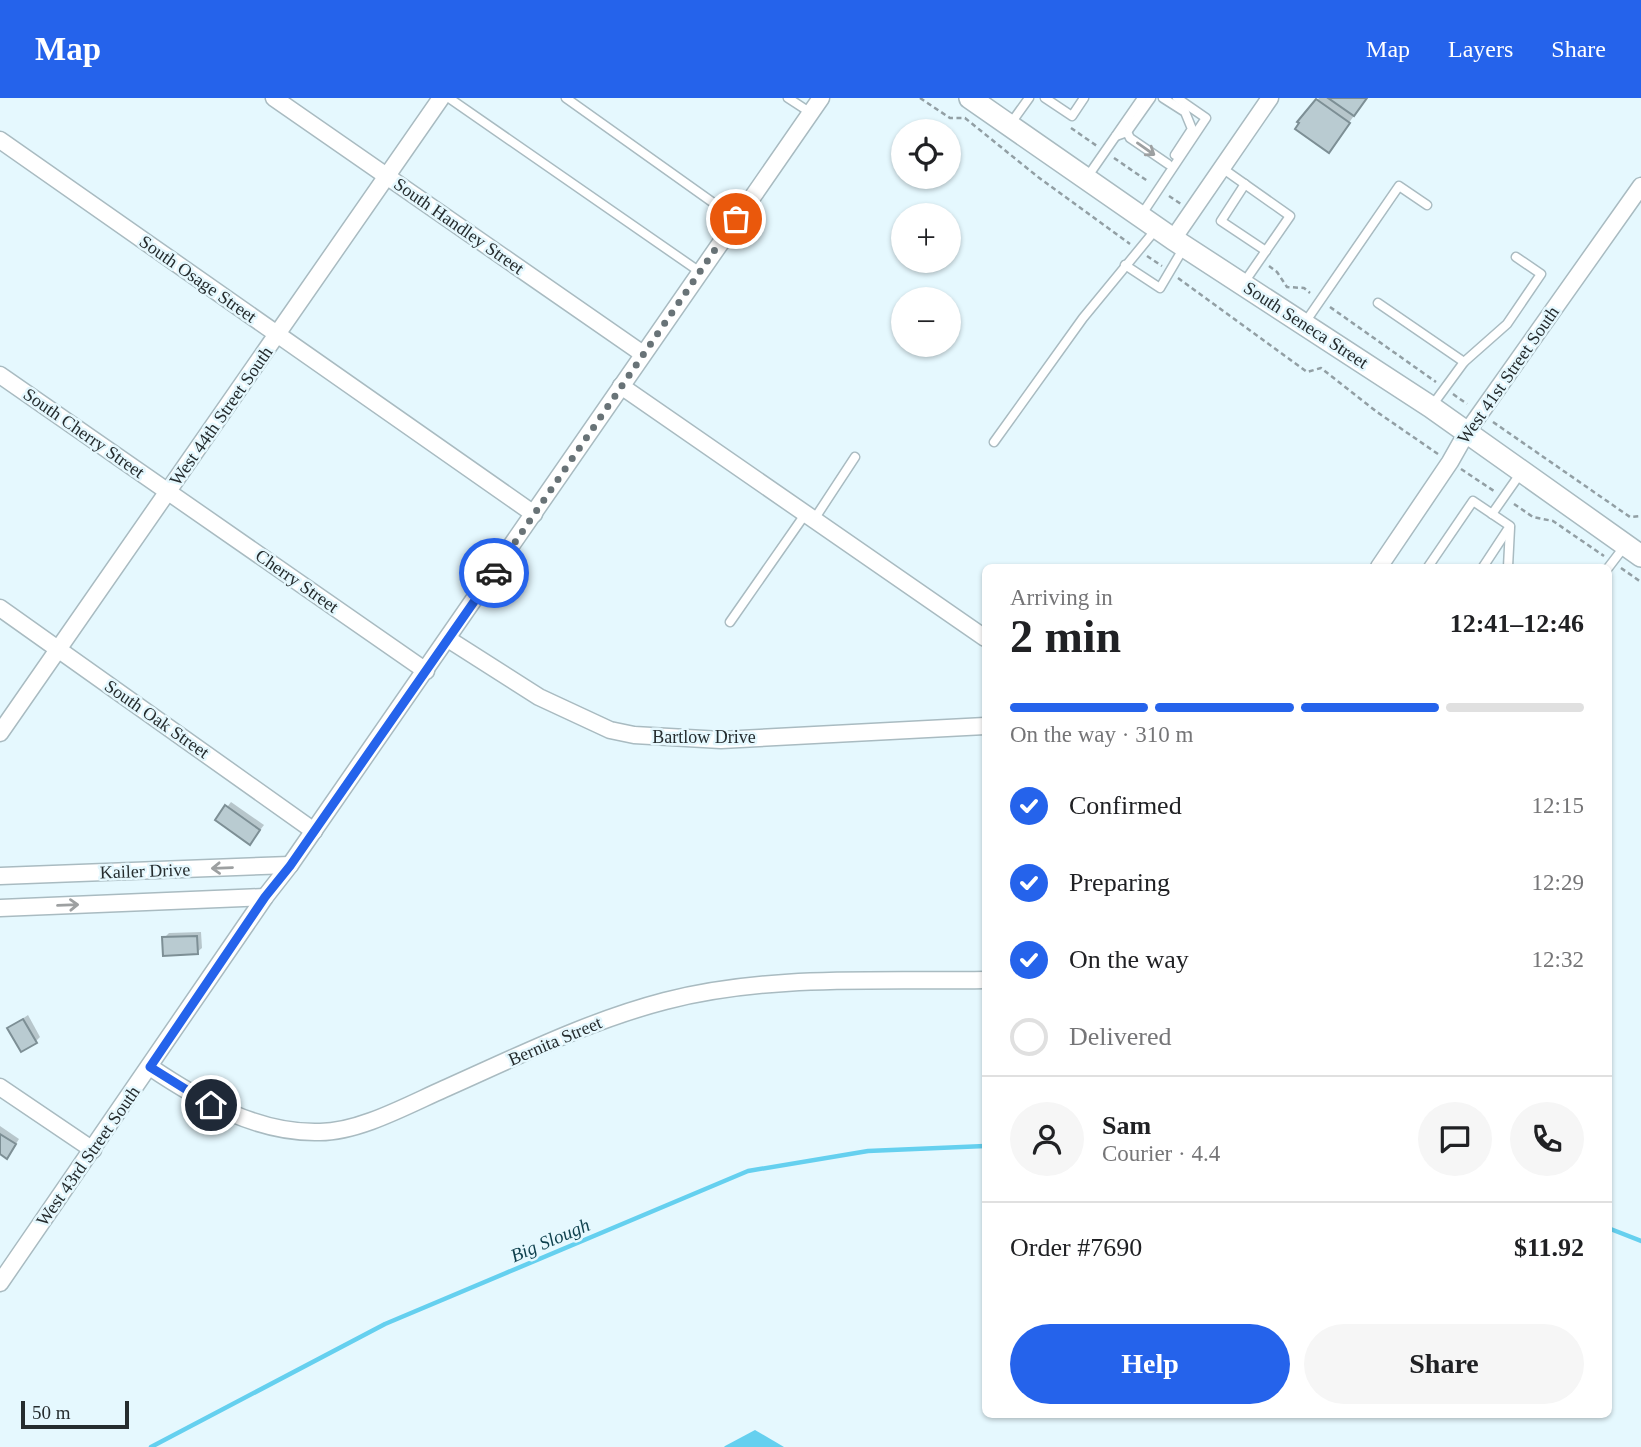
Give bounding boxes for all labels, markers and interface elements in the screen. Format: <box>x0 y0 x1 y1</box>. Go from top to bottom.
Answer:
text: Map <box>35 31 101 67</box>
text: Map <box>1366 36 1410 62</box>
text: Layers <box>1448 36 1513 62</box>
text: Share <box>1551 36 1606 62</box>
map controls <box>891 119 961 357</box>
button: locate <box>891 119 961 189</box>
one-way arrow <box>1136 142 1156 156</box>
street label: South Handley Street <box>390 174 528 278</box>
pin <box>706 189 766 249</box>
icon: bag <box>717 200 755 238</box>
button: + <box>891 203 961 273</box>
street label: South Osage Street <box>136 231 260 327</box>
street label: South Seneca Street <box>1240 277 1372 373</box>
button: − <box>891 287 961 357</box>
street label: West 41st Street South <box>1453 302 1563 448</box>
street label: West 44th Street South <box>165 343 277 489</box>
street label: South Cherry Street <box>20 384 148 482</box>
courier <box>459 538 529 608</box>
street label: Cherry Street <box>252 545 342 617</box>
icon: car <box>475 554 513 592</box>
text: Arriving in <box>1010 585 1113 610</box>
text: 12:41–12:46 <box>1450 609 1584 638</box>
text: 2 min <box>1010 611 1121 662</box>
street label: South Oak Street <box>101 676 213 762</box>
text: On the way · 310 m <box>1010 722 1193 747</box>
street label: Bartlow Drive <box>652 727 756 747</box>
icon: check <box>1010 787 1048 825</box>
text: Confirmed <box>1069 791 1182 820</box>
text: 12:15 <box>1532 793 1584 818</box>
street label: Kailer Drive <box>99 859 191 883</box>
one-way arrow <box>210 861 233 875</box>
icon: check <box>1010 864 1048 902</box>
text: Preparing <box>1069 868 1170 897</box>
text: 12:29 <box>1532 870 1584 895</box>
one-way arrow <box>56 899 79 912</box>
icon: check <box>1010 941 1048 979</box>
text: On the way <box>1069 945 1189 974</box>
text: 12:32 <box>1532 947 1584 972</box>
street label: Bernita Street <box>505 1012 605 1070</box>
text: Delivered <box>1069 1022 1172 1051</box>
pin <box>181 1075 241 1135</box>
street label: West 43rd Street South <box>32 1082 144 1230</box>
icon: home <box>192 1086 230 1124</box>
button: person <box>1010 1102 1084 1176</box>
button: chat <box>1418 1102 1492 1176</box>
button: phone <box>1510 1102 1584 1176</box>
text: Sam <box>1102 1111 1151 1140</box>
text: Courier · 4.4 <box>1102 1141 1220 1166</box>
water label: Big Slough <box>507 1214 593 1266</box>
text: Order #7690 <box>1010 1233 1142 1262</box>
text: $11.92 <box>1514 1233 1584 1262</box>
button: Help <box>1010 1324 1290 1404</box>
button: Share <box>1304 1324 1584 1404</box>
scale bar <box>21 1398 130 1430</box>
text: 50 m <box>32 1402 71 1423</box>

